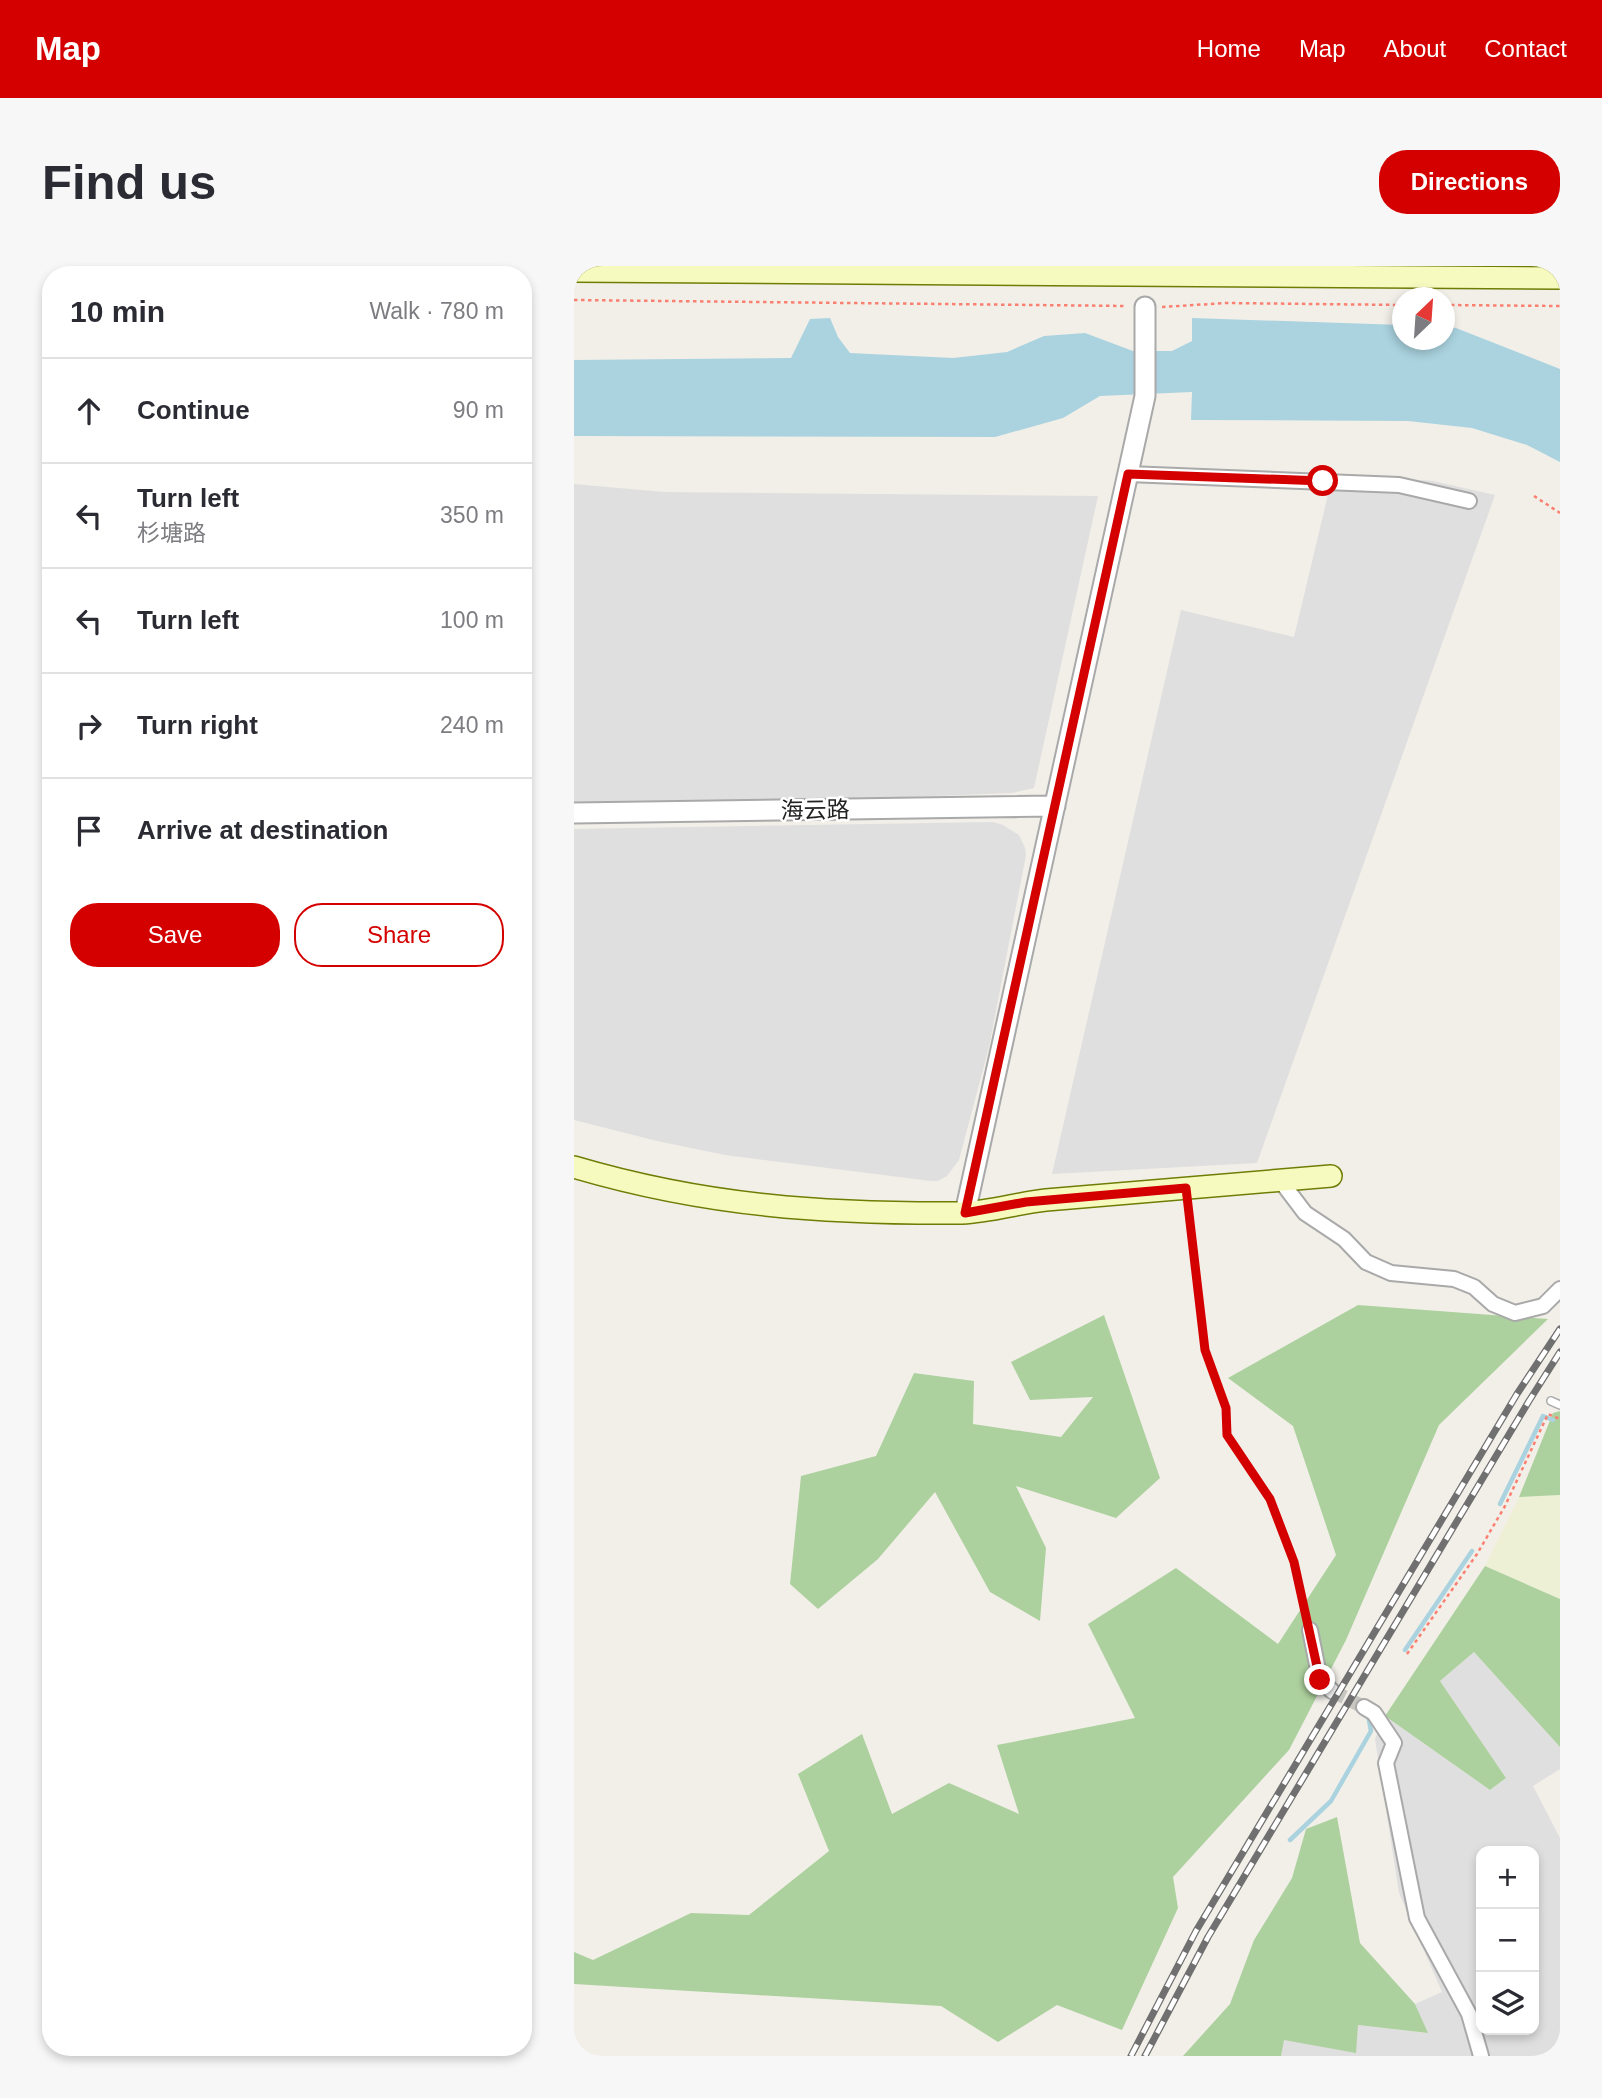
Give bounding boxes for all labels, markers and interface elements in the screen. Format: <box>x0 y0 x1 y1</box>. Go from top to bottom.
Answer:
text: Map <box>35 30 101 67</box>
text: Home <box>1197 35 1261 62</box>
text: Map <box>1299 35 1346 62</box>
text: About <box>1384 35 1446 62</box>
text: Contact <box>1484 35 1567 62</box>
button: Directions <box>1379 150 1560 214</box>
text: Find us <box>42 155 216 209</box>
north arrow <box>1392 287 1455 350</box>
text: 10 min <box>70 295 165 328</box>
text: Walk · 780 m <box>369 298 504 324</box>
icon: ahead <box>70 392 108 430</box>
text: Continue <box>137 395 250 425</box>
text: 90 m <box>453 397 504 423</box>
route start <box>1307 465 1338 496</box>
text: Turn left <box>137 483 239 513</box>
icon: left <box>70 497 108 535</box>
text: 350 m <box>440 502 504 528</box>
text: 杉塘路 <box>137 520 206 546</box>
icon: left <box>70 602 108 640</box>
text: Turn left <box>137 605 239 635</box>
text: 100 m <box>440 607 504 633</box>
icon: right <box>70 707 108 745</box>
text: Turn right <box>137 710 258 740</box>
text: 240 m <box>440 712 504 738</box>
street label: 海云路 <box>780 796 850 824</box>
icon: arrive <box>70 812 108 850</box>
text: Arrive at destination <box>137 815 388 845</box>
button: Save <box>70 903 280 967</box>
button: Share <box>294 903 504 967</box>
route end <box>1304 1664 1335 1695</box>
map controls <box>1476 1846 1539 2035</box>
button: + <box>1476 1846 1539 1909</box>
button: − <box>1476 1909 1539 1972</box>
button: layers <box>1476 1972 1539 2035</box>

